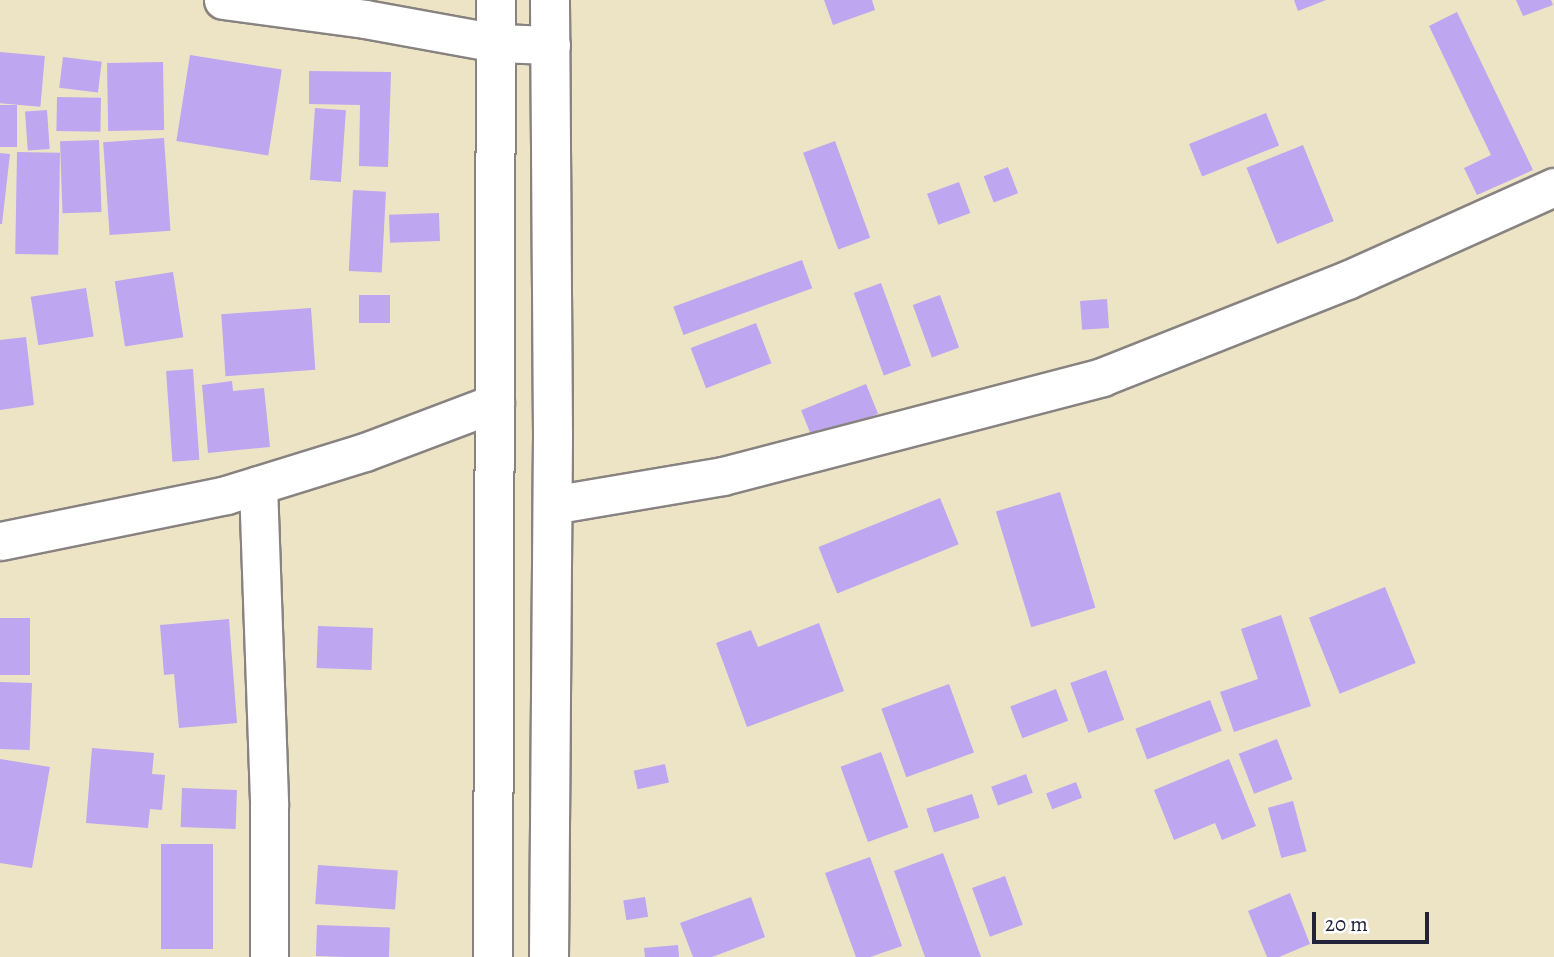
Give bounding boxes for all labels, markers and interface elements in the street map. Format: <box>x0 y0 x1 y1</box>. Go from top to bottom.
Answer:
scale bar <box>1316 898 1433 942</box>
text: 20 m <box>1325 910 1368 938</box>

